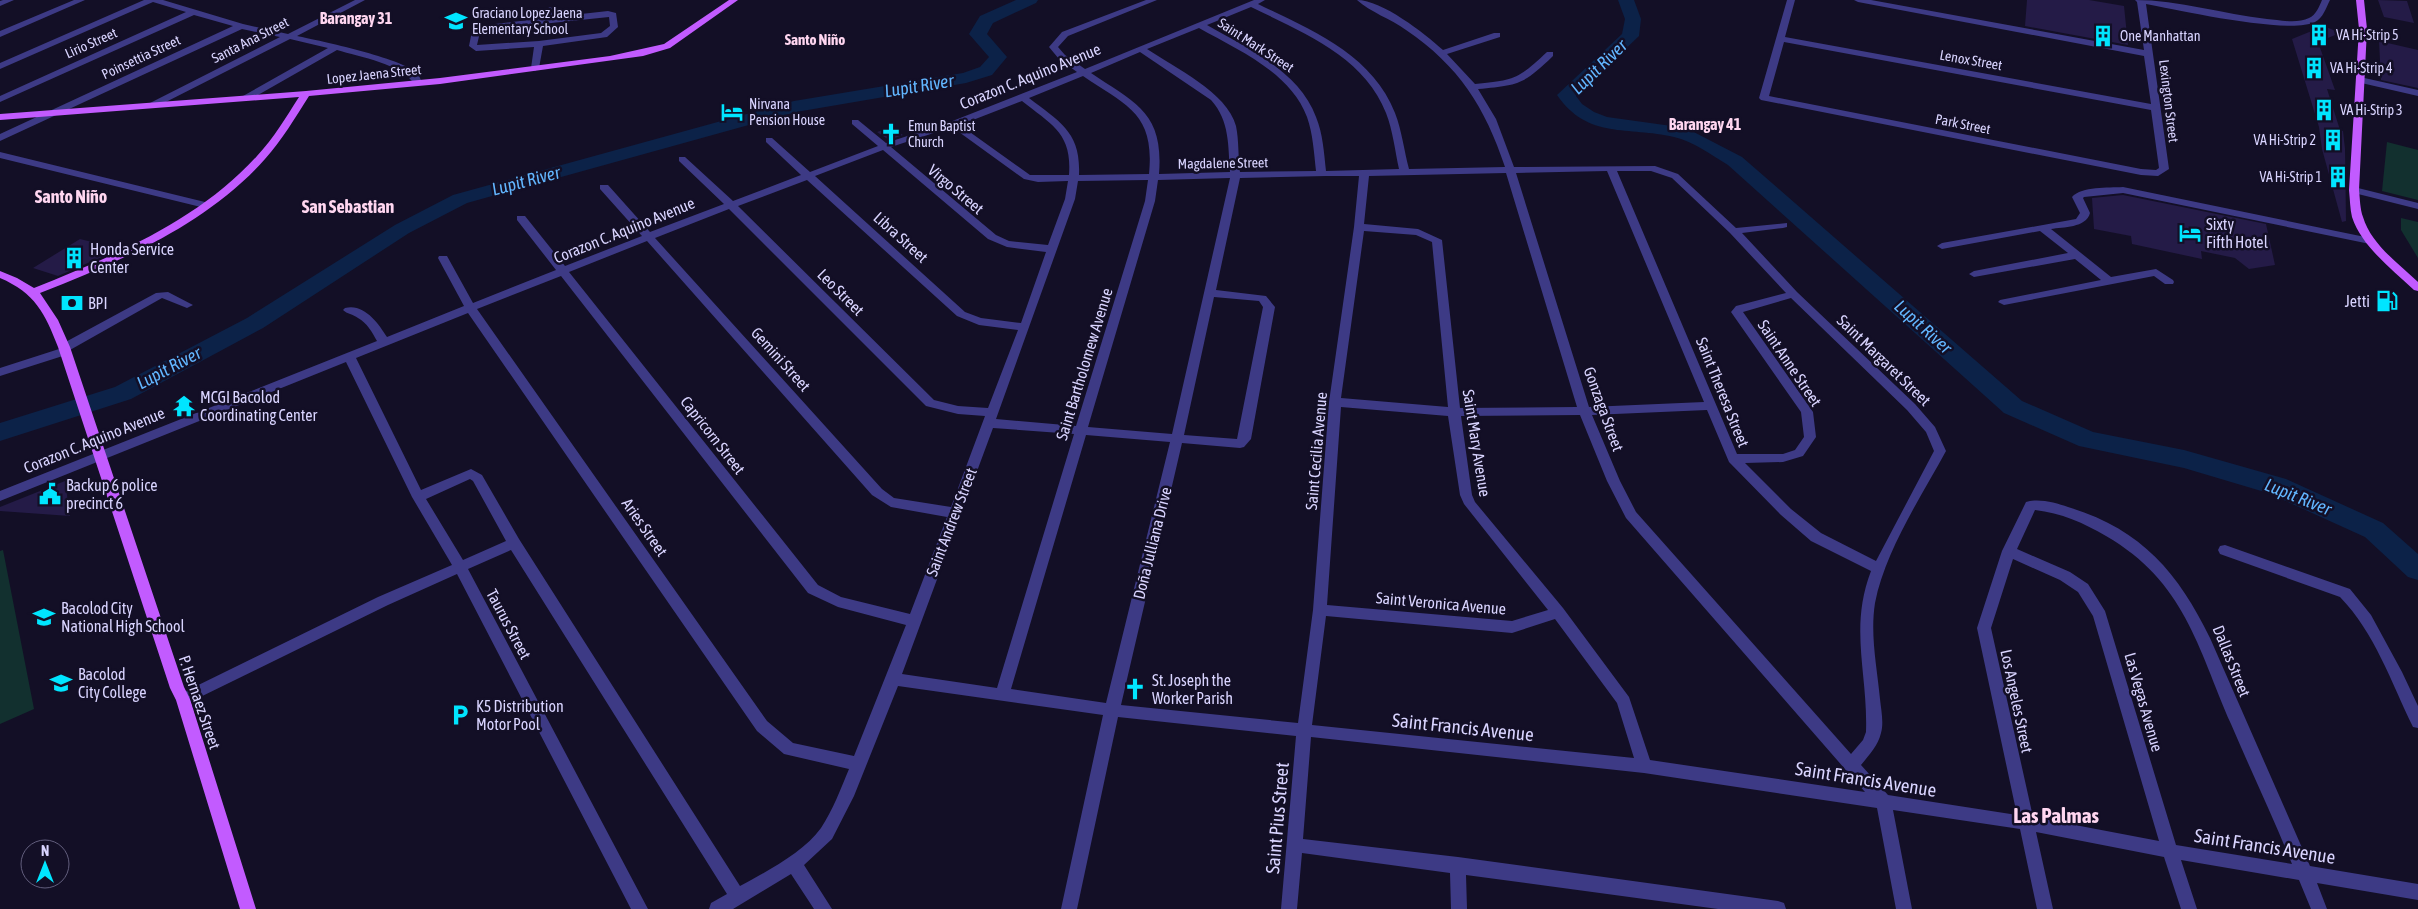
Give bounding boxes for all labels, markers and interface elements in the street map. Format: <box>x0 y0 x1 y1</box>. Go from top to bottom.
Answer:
place label: Graciano Lopez Jaena Elementary School <box>472 5 583 37</box>
school or university icon: Graciano Lopez Jaena Elementary School <box>443 8 469 34</box>
district label: Barangay 31 <box>320 9 393 27</box>
street label: Santa Ana Street <box>209 14 291 66</box>
street label: Saint Mark Street <box>1215 15 1297 75</box>
building icon: VA Hi-Strip 5 <box>2306 22 2332 48</box>
building icon: One Manhattan <box>2090 23 2116 49</box>
street label: Lirio Street <box>63 24 119 62</box>
place label: VA Hi-Strip 5 <box>2336 27 2399 43</box>
place label: One Manhattan <box>2120 28 2201 44</box>
district label: Santo Niño <box>785 31 845 48</box>
street label: Poinsettia Street <box>99 32 183 82</box>
water label: Lupit River <box>1566 34 1632 98</box>
street label: Corazon C. Aquino Avenue <box>957 39 1104 113</box>
street label: Lenox Street <box>1938 47 2004 73</box>
building icon: VA Hi-Strip 4 <box>2301 55 2327 81</box>
street label: Lexington Street <box>2156 59 2182 143</box>
place label: VA Hi-Strip 4 <box>2330 60 2393 76</box>
street label: Lopez Jaena Street <box>326 61 422 87</box>
water label: Lupit River <box>883 70 956 101</box>
place label: Nirvana Pension House <box>749 96 825 128</box>
building icon: VA Hi-Strip 3 <box>2311 97 2337 123</box>
hotel icon: Nirvana Pension House <box>719 99 745 125</box>
place label: VA Hi-Strip 3 <box>2340 102 2403 118</box>
street label: Park Street <box>1934 111 1992 137</box>
district label: Barangay 41 <box>1669 115 1742 133</box>
place label: Emun Baptist Church <box>908 118 976 150</box>
church icon: Emun Baptist Church <box>878 121 904 147</box>
building icon: VA Hi-Strip 2 <box>2320 127 2346 153</box>
place label: VA Hi-Strip 2 <box>2253 132 2316 148</box>
street label: Magdalene Street <box>1178 154 1268 172</box>
water label: Lupit River <box>489 161 563 200</box>
street label: Virgo Street <box>924 161 988 218</box>
building icon: VA Hi-Strip 1 <box>2325 164 2351 190</box>
place label: VA Hi-Strip 1 <box>2259 169 2322 185</box>
district label: Santo Niño <box>35 186 107 207</box>
street label: Corazon C. Aquino Avenue <box>551 193 698 267</box>
district label: San Sebastian <box>302 196 395 217</box>
street label: Libra Street <box>870 208 932 266</box>
place label: Sixty Fifth Hotel <box>2206 215 2269 251</box>
hotel icon: Sixty Fifth Hotel <box>2177 220 2203 246</box>
place label: Honda Service Center <box>90 240 174 276</box>
building icon: Honda Service Center <box>61 245 87 271</box>
street label: Leo Street <box>814 265 868 319</box>
street label: Saint Bartholomew Avenue <box>1052 286 1116 442</box>
fuel station icon: Jetti <box>2374 288 2400 314</box>
bank icon: BPI <box>59 290 85 316</box>
place label: Jetti <box>2345 292 2370 310</box>
place label: BPI <box>88 294 108 312</box>
water label: Lupit River <box>1890 295 1957 358</box>
street label: Saint Margaret Street <box>1833 311 1935 410</box>
street label: Saint Anne Street <box>1754 316 1826 410</box>
street label: Gemini Street <box>748 323 815 395</box>
street label: Saint Theresa Street <box>1693 335 1753 450</box>
water label: Lupit River <box>133 342 205 393</box>
street label: Gonzaga Street <box>1580 364 1628 454</box>
place label: MCGI Bacolod Coordinating Center <box>200 388 317 425</box>
street label: Saint Mary Avenue <box>1459 388 1494 498</box>
street label: Saint Cecilia Avenue <box>1302 391 1330 511</box>
street label: Capricorn Street <box>676 392 749 478</box>
temple icon: MCGI Bacolod Coordinating Center <box>171 393 197 419</box>
street label: Corazon C. Aquino Avenue <box>21 403 168 477</box>
street label: Saint Andrew Street <box>922 465 980 579</box>
water label: Lupit River <box>2262 474 2335 520</box>
place label: Backup 6 police precinct 6 <box>66 476 157 513</box>
public building icon: Backup 6 police precinct 6 <box>37 481 63 507</box>
street label: Doña Julliana Drive <box>1129 485 1175 601</box>
street label: Aries Street <box>619 495 672 560</box>
street label: Taurus Street <box>483 586 535 662</box>
street label: Saint Veronica Avenue <box>1375 588 1507 618</box>
place label: Bacolod City National High School <box>61 599 186 636</box>
school or university icon: Bacolod City National High School <box>31 604 57 630</box>
street label: Dallas Street <box>2210 623 2255 700</box>
street label: Los Angeles Street <box>1996 648 2037 755</box>
street label: Las Vegas Avenue <box>2120 650 2167 754</box>
street label: P. Hernaez Street <box>176 653 225 752</box>
place label: Bacolod City College <box>78 665 146 702</box>
school or university icon: Bacolod City College <box>48 670 74 696</box>
place label: St. Joseph the Worker Parish <box>1152 671 1233 707</box>
church icon: St. Joseph the Worker Parish <box>1122 676 1148 702</box>
place label: K5 Distribution Motor Pool <box>476 697 564 733</box>
parking icon: K5 Distribution Motor Pool <box>447 702 473 728</box>
street label: Saint Francis Avenue <box>1391 709 1535 745</box>
street label: Saint Francis Avenue <box>1794 757 1938 801</box>
street label: Saint Pius Street <box>1261 761 1293 875</box>
district label: Las Palmas <box>2013 803 2099 827</box>
street label: Saint Francis Avenue <box>2193 824 2337 868</box>
north arrow <box>20 839 70 889</box>
text: N <box>41 843 49 859</box>

